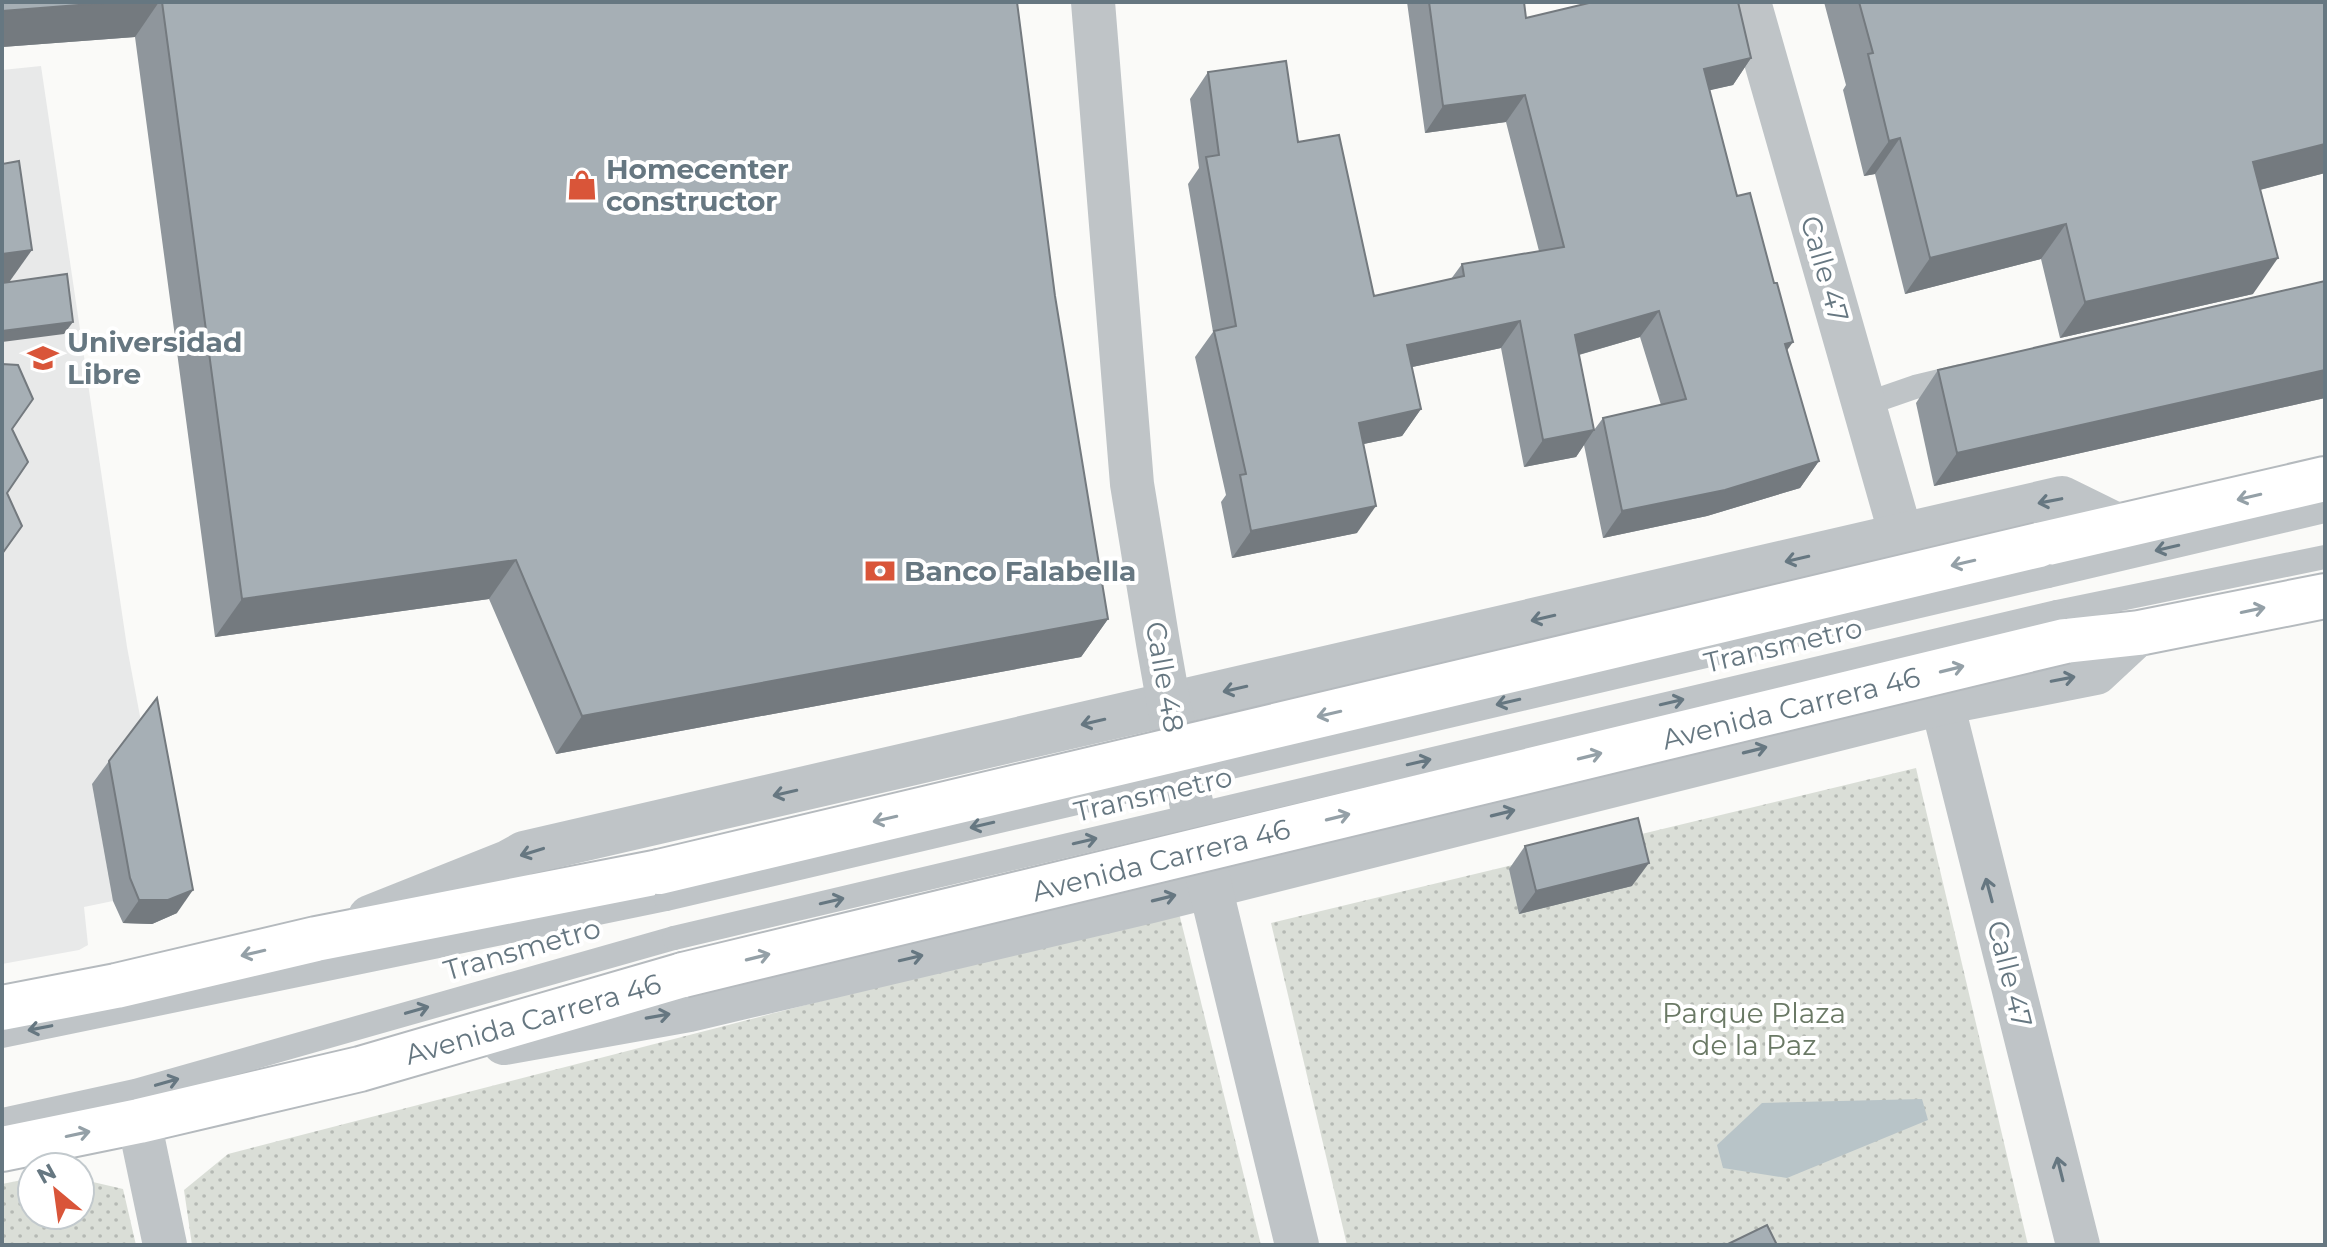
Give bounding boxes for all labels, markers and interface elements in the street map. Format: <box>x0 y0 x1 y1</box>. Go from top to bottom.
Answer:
place label: Homecenter constructor <box>606 152 789 218</box>
shop icon: Homecenter constructor <box>565 168 599 202</box>
street label: Calle 47 <box>1794 212 1856 326</box>
place label: Universidad Libre <box>67 325 242 391</box>
school or university icon: Universidad Libre <box>26 341 60 375</box>
one-way arrow <box>2237 490 2262 505</box>
one-way arrow <box>2037 494 2063 509</box>
one-way arrow <box>2155 541 2181 556</box>
one-way arrow <box>1784 552 1810 567</box>
bank icon: Banco Falabella <box>863 554 897 588</box>
place label: Banco Falabella <box>904 554 1136 588</box>
one-way arrow <box>1951 557 1977 572</box>
one-way arrow <box>2239 602 2265 617</box>
street label: Transmetro <box>1701 610 1865 680</box>
one-way arrow <box>1531 611 1557 626</box>
street label: Calle 48 <box>1139 619 1191 735</box>
street label: Avenida Carrera 46 <box>1658 659 1924 757</box>
one-way arrow <box>1939 660 1964 675</box>
one-way arrow <box>2050 671 2076 686</box>
one-way arrow <box>1223 682 1249 697</box>
one-way arrow <box>1659 694 1685 709</box>
one-way arrow <box>1496 696 1522 711</box>
one-way arrow <box>1317 707 1342 722</box>
one-way arrow <box>1080 715 1106 730</box>
one-way arrow <box>1742 741 1768 756</box>
one-way arrow <box>1577 748 1603 763</box>
one-way arrow <box>1406 754 1432 769</box>
street label: Transmetro <box>1071 759 1235 829</box>
one-way arrow <box>772 786 798 801</box>
one-way arrow <box>1490 805 1516 820</box>
one-way arrow <box>1324 809 1350 824</box>
street label: Avenida Carrera 46 <box>1028 811 1294 909</box>
one-way arrow <box>873 812 899 827</box>
one-way arrow <box>970 819 996 834</box>
one-way arrow <box>1071 833 1097 848</box>
one-way arrow <box>519 845 545 860</box>
one-way arrow <box>1980 878 1995 904</box>
one-way arrow <box>1150 889 1176 904</box>
one-way arrow <box>818 893 844 908</box>
street label: Transmetro <box>440 910 604 988</box>
street label: Calle 47 <box>1980 917 2040 1031</box>
one-way arrow <box>241 947 267 962</box>
one-way arrow <box>745 949 771 964</box>
one-way arrow <box>898 949 923 964</box>
street label: Avenida Carrera 46 <box>401 966 665 1072</box>
park label: Parque Plaza de la Paz <box>1662 996 1846 1062</box>
one-way arrow <box>403 1001 429 1016</box>
one-way arrow <box>644 1007 670 1022</box>
one-way arrow <box>28 1022 53 1037</box>
one-way arrow <box>153 1074 179 1089</box>
one-way arrow <box>65 1125 91 1140</box>
north arrow <box>16 1151 96 1231</box>
one-way arrow <box>2051 1157 2066 1183</box>
text: N <box>32 1158 61 1190</box>

